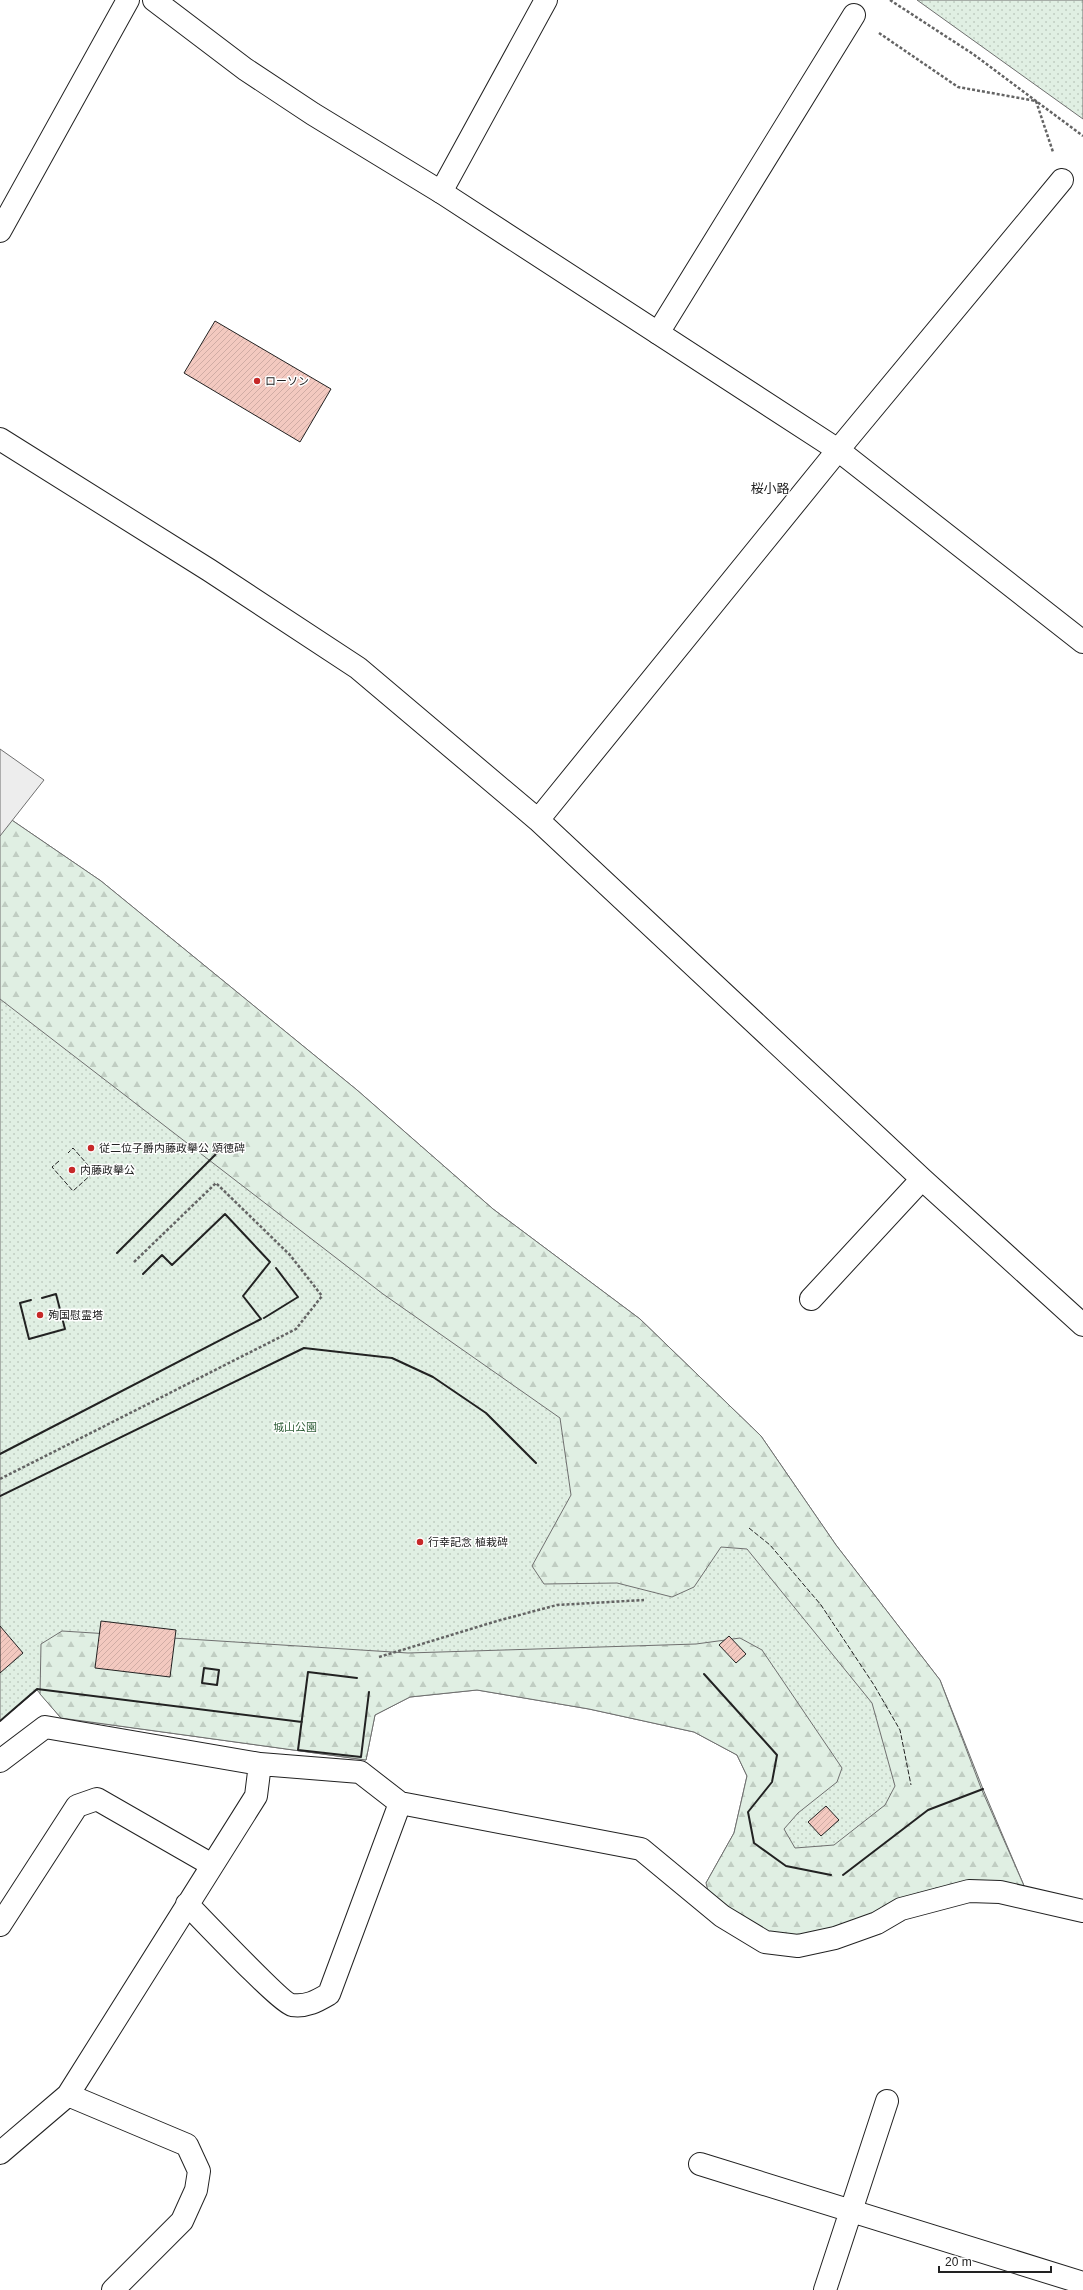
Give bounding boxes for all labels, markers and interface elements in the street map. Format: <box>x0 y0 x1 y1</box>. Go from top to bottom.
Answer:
place label: ローソン <box>265 375 309 387</box>
marker: ローソン <box>252 376 262 386</box>
district label: 桜小路 <box>750 481 790 496</box>
place label: 従二位子爵内藤政擧公 頌徳碑 <box>99 1142 245 1154</box>
marker: 従二位子爵内藤政擧公 頌徳碑 <box>86 1143 96 1153</box>
place label: 内藤政擧公 <box>80 1164 135 1176</box>
marker: 内藤政擧公 <box>67 1165 77 1175</box>
place label: 殉国慰霊塔 <box>48 1309 103 1321</box>
marker: 殉国慰霊塔 <box>35 1310 45 1320</box>
park label: 城山公園 <box>273 1421 317 1433</box>
place label: 行幸記念 植栽碑 <box>428 1536 508 1548</box>
marker: 行幸記念 植栽碑 <box>415 1537 425 1547</box>
scale bar <box>939 2248 1051 2274</box>
text: 20 m <box>945 2255 972 2269</box>

